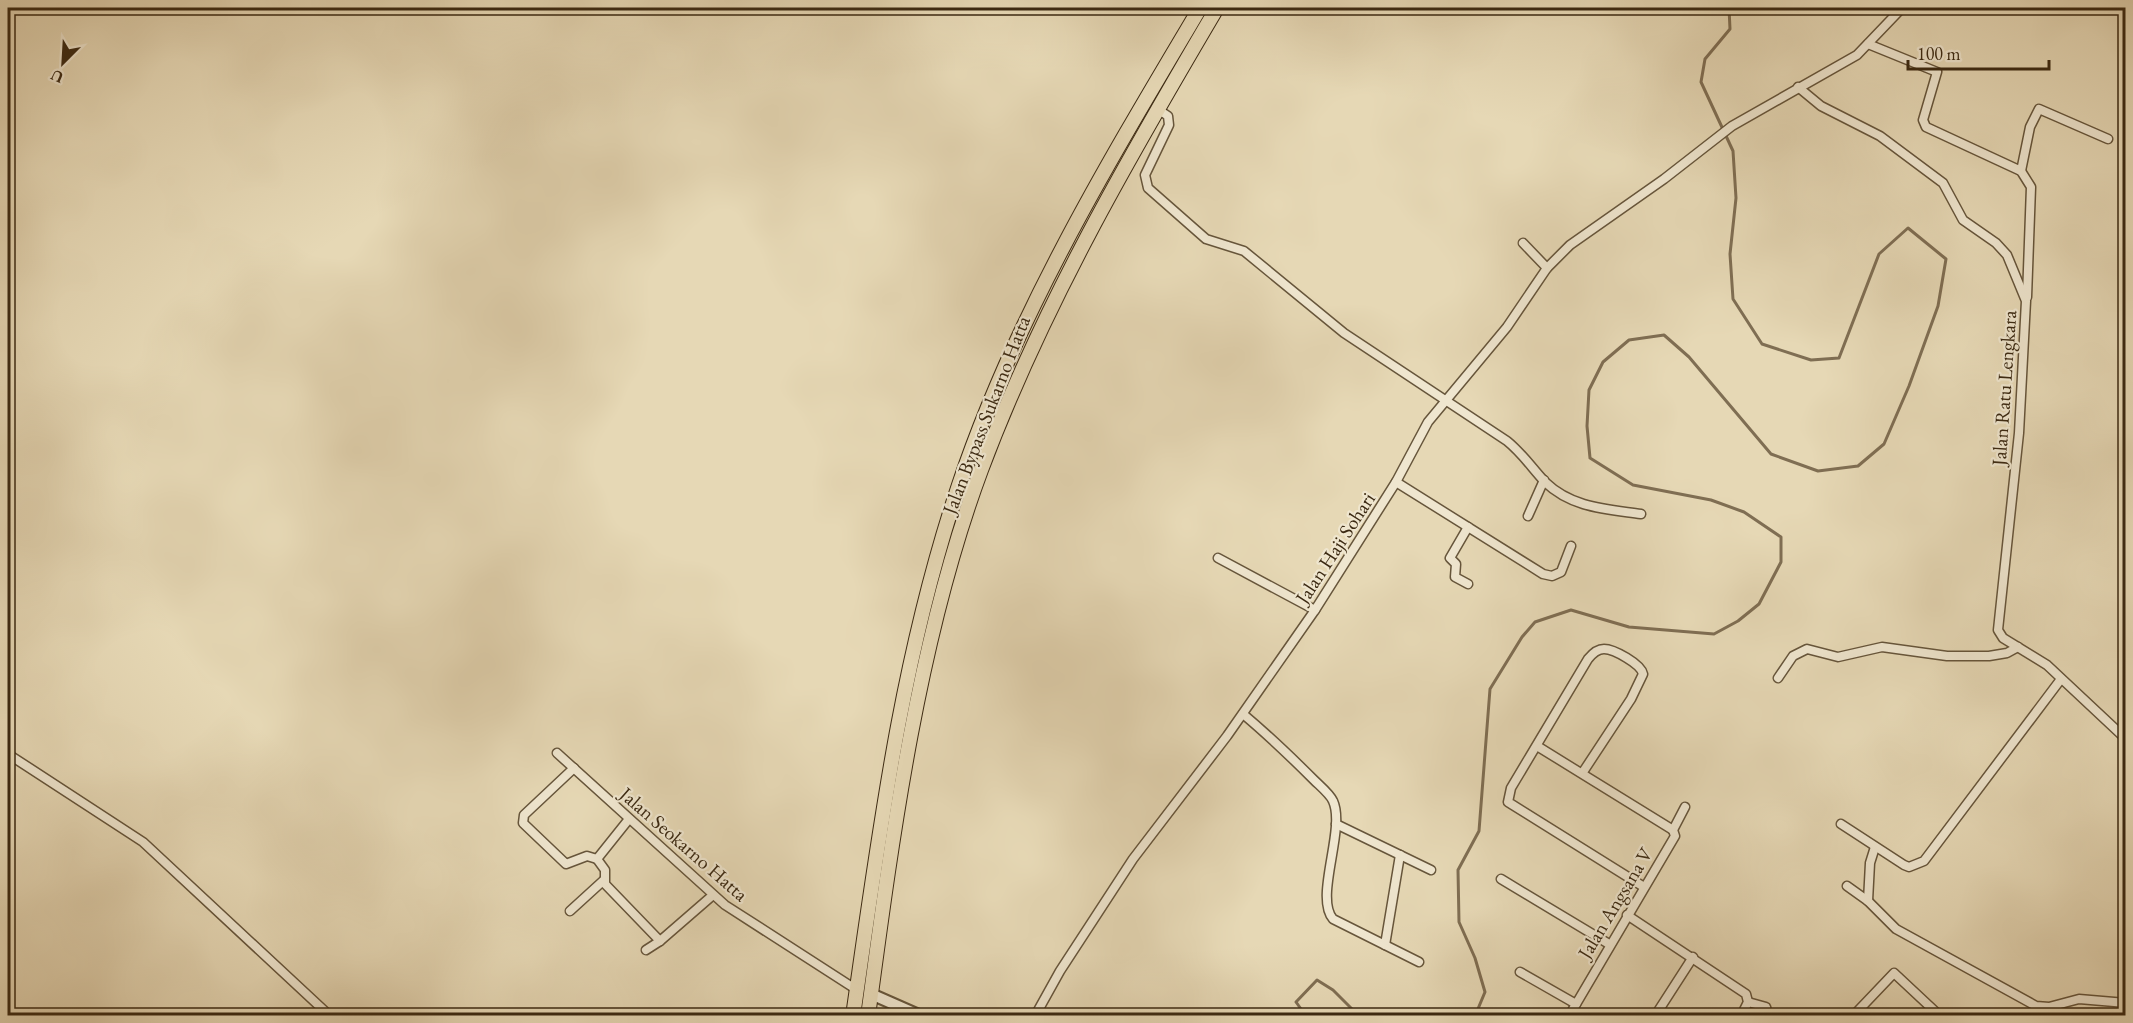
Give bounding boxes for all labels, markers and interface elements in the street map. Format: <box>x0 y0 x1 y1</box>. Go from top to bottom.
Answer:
north arrow <box>33 33 93 93</box>
scale bar <box>1908 33 2049 71</box>
text: 100 m <box>1917 42 1961 65</box>
text: U <box>47 64 67 88</box>
street label: Jalan Ratu Lengkara <box>1985 309 2022 469</box>
street label: Jalan Bypass Sukarno Hatta <box>935 312 1036 520</box>
street label: Jalan Haji Sohari <box>1288 487 1381 611</box>
street label: Jalan Seokarno Hatta <box>613 780 754 907</box>
street label: Jalan Angsana V <box>1570 842 1659 965</box>

